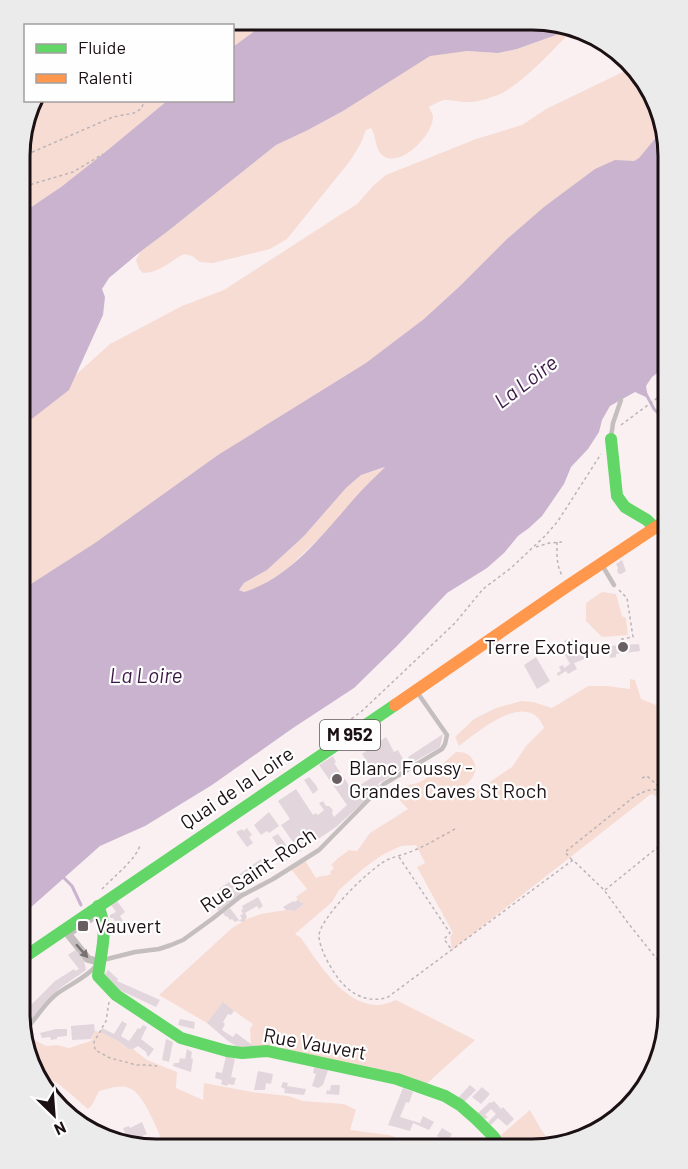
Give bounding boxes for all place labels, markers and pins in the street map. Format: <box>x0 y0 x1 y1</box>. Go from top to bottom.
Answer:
place label: Terre Exotique <box>484 634 611 658</box>
marker: Terre Exotique <box>616 640 630 654</box>
place label: Blanc Foussy - Grandes Caves St Roch <box>349 755 547 802</box>
marker: Blanc Foussy - Grandes Caves St Roch <box>330 772 344 786</box>
place label: Vauvert <box>95 913 161 937</box>
marker: Vauvert <box>76 919 90 933</box>

